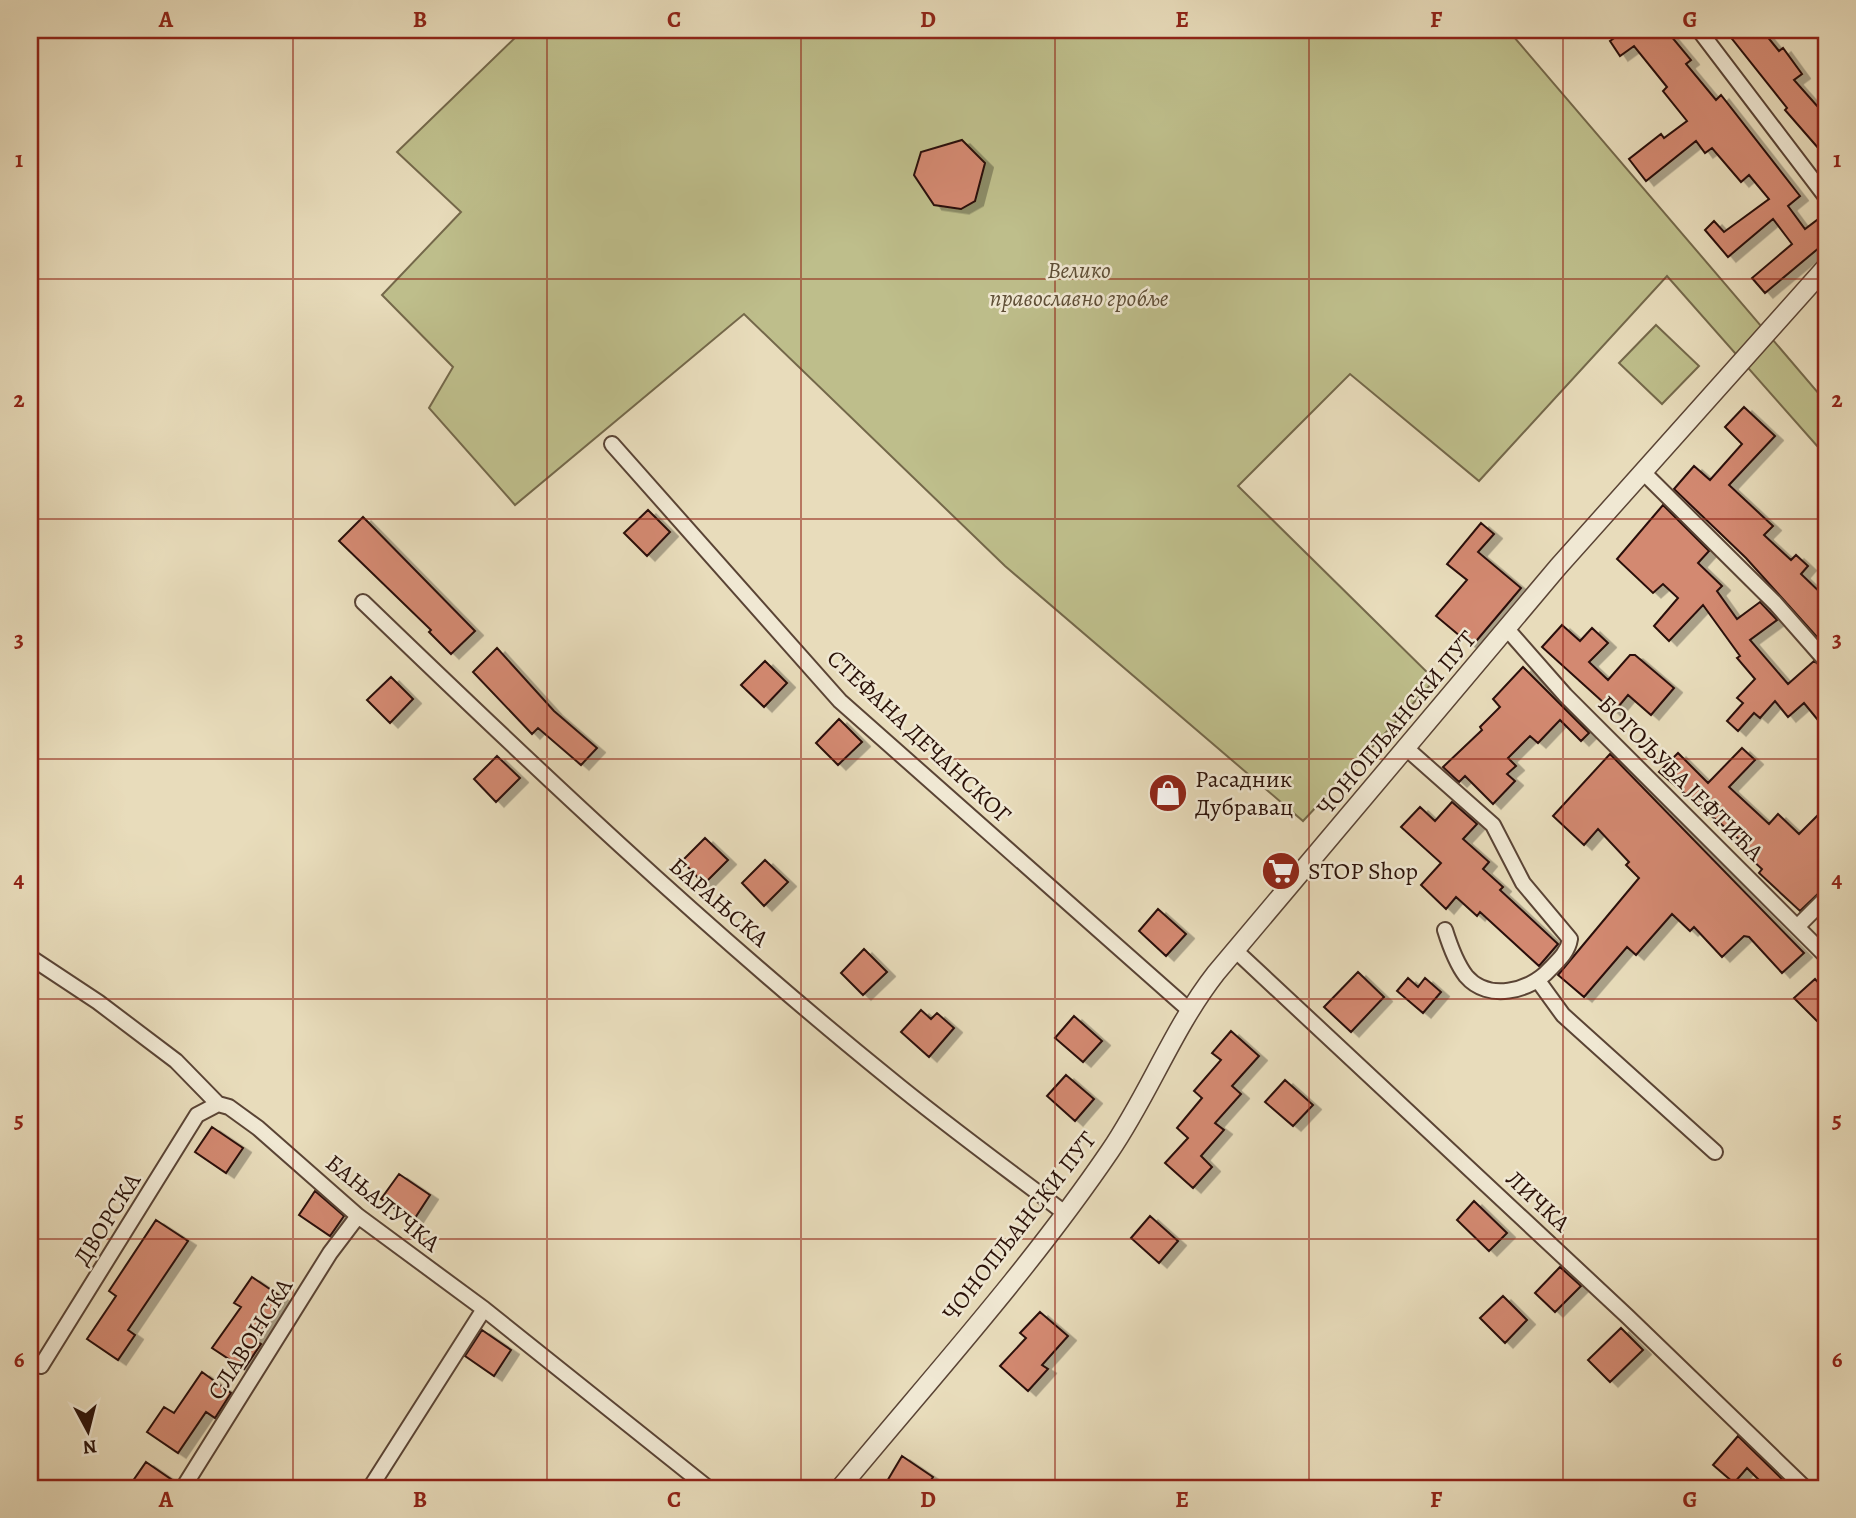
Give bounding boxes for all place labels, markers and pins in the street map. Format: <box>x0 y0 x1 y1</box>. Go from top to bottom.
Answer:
place label: Расадник Дубравац <box>1195 763 1293 823</box>
shop icon: Расадник Дубравац <box>1147 772 1189 814</box>
supermarket icon: STOP Shop <box>1260 850 1302 892</box>
place label: STOP Shop <box>1308 855 1418 887</box>

